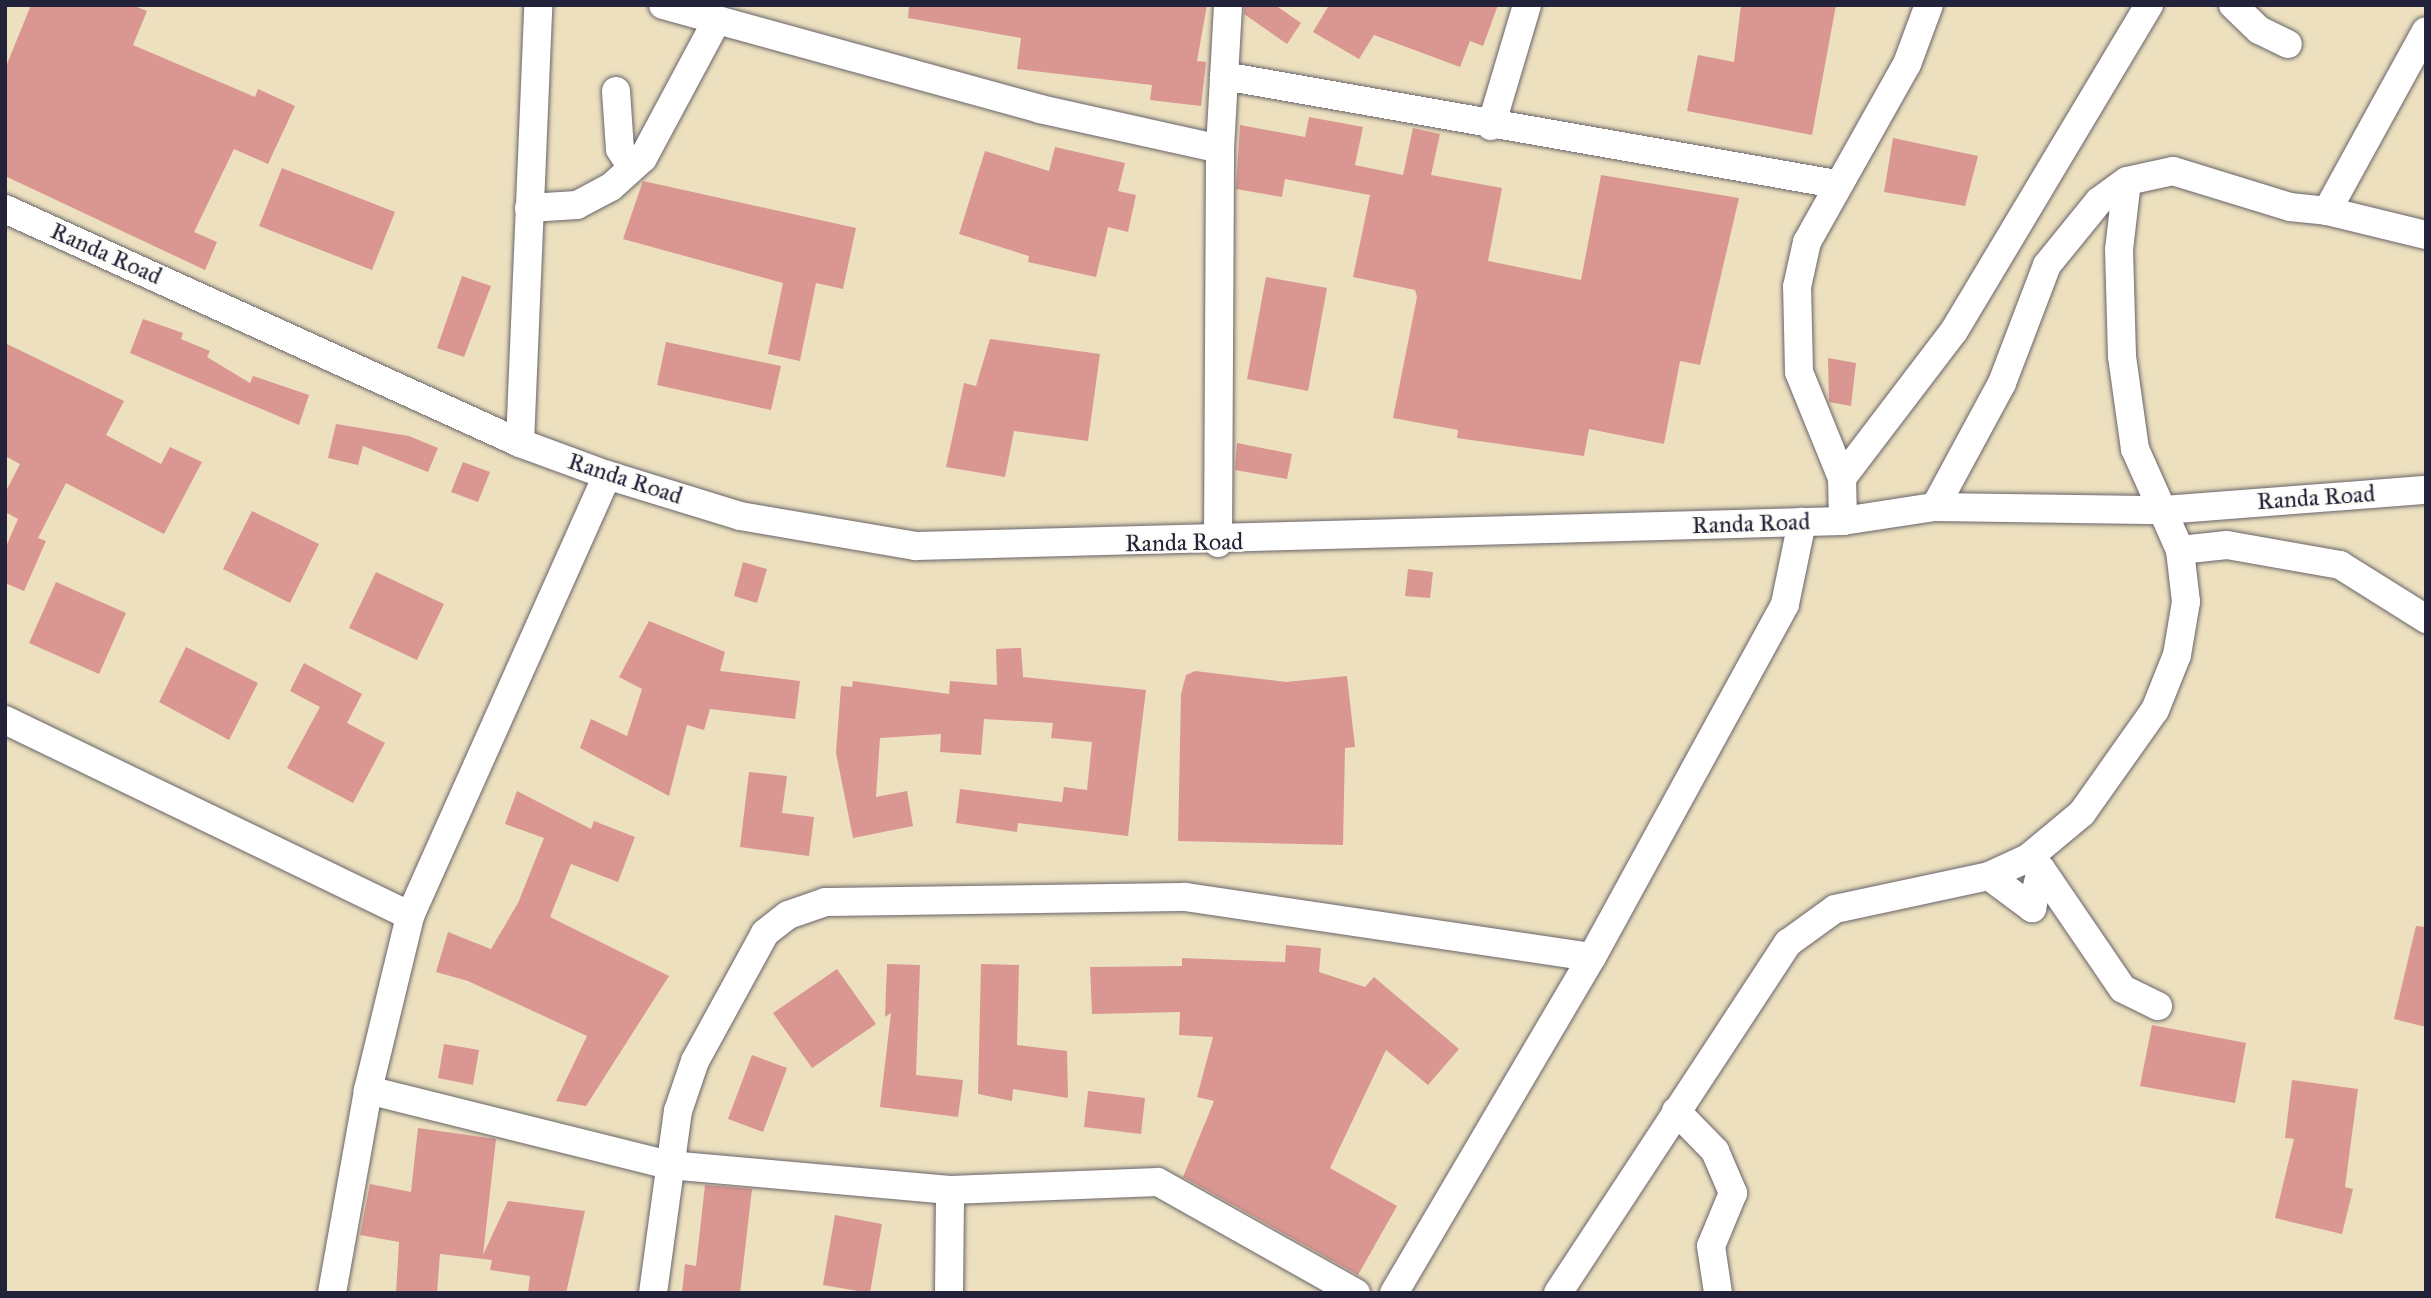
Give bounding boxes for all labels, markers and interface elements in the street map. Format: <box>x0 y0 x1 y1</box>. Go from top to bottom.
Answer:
street label: Randa Road <box>46 217 166 291</box>
street label: Randa Road <box>564 447 686 511</box>
street label: Randa Road <box>2256 480 2376 516</box>
street label: Randa Road <box>1691 508 1811 540</box>
street label: Randa Road <box>1125 528 1243 558</box>

